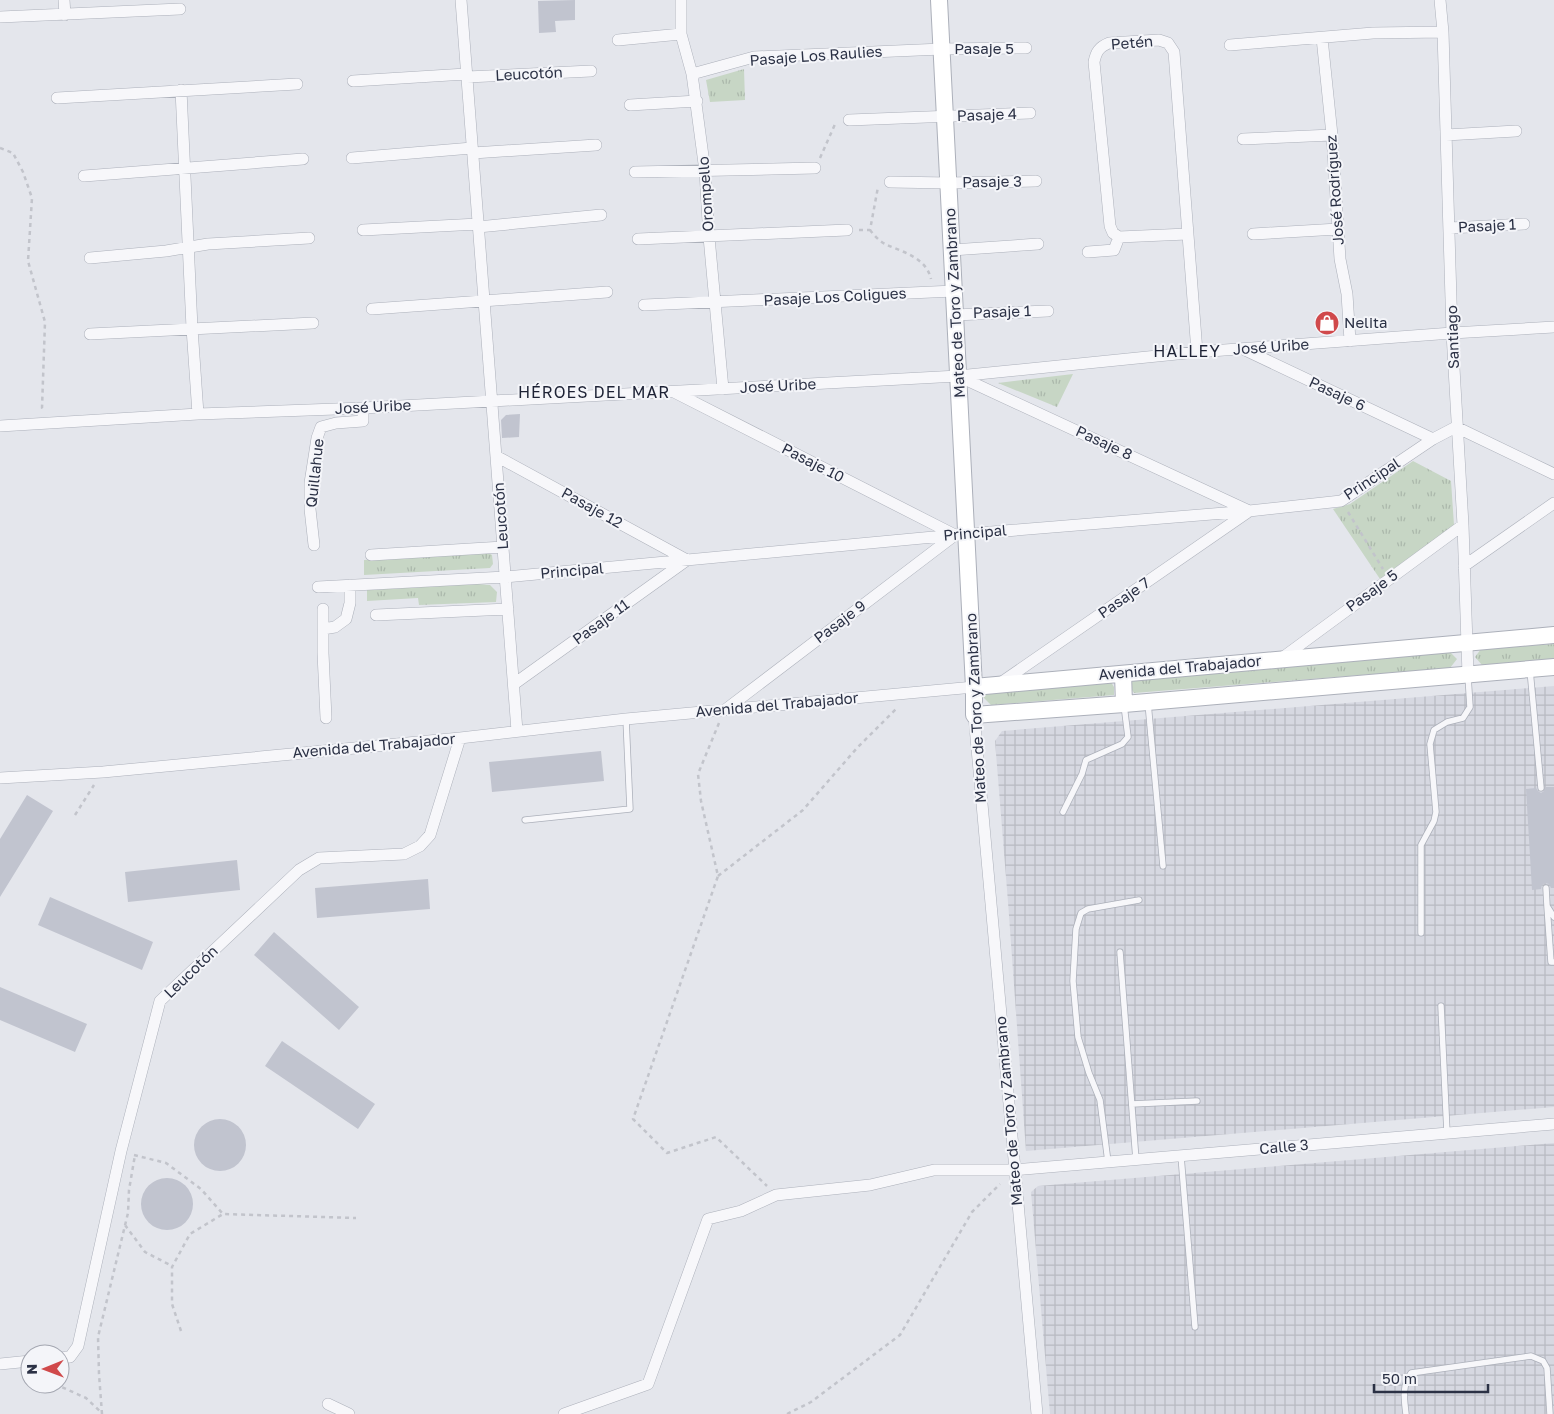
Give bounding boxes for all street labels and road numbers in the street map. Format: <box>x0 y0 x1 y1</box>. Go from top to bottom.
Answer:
street label: Petén <box>1110 31 1154 53</box>
street label: Pasaje 5 <box>954 39 1014 57</box>
street label: Pasaje Los Raulies <box>749 41 883 69</box>
street label: Leucotón <box>495 62 563 84</box>
street label: Pasaje 4 <box>957 104 1017 124</box>
street label: José Rodríguez <box>1321 134 1347 246</box>
street label: Orompello <box>693 156 717 232</box>
street label: Pasaje 3 <box>962 171 1022 191</box>
street label: Mateo de Toro y Zambrano <box>940 208 968 399</box>
street label: Pasaje 1 <box>1457 214 1517 236</box>
street label: Pasaje Los Coligues <box>763 283 907 309</box>
street label: Pasaje 1 <box>973 301 1031 321</box>
street label: Santiago <box>1442 305 1462 369</box>
street label: José Uribe <box>1232 334 1310 358</box>
street label: Pasaje 6 <box>1306 372 1368 414</box>
street label: José Uribe <box>739 374 817 396</box>
street label: José Uribe <box>334 395 412 417</box>
street label: Pasaje 8 <box>1073 421 1136 463</box>
street label: Quillahue <box>301 437 327 508</box>
street label: Pasaje 10 <box>779 439 848 485</box>
street label: Principal <box>1340 453 1403 503</box>
street label: Leucotón <box>489 482 511 550</box>
street label: Pasaje 12 <box>559 483 626 531</box>
street label: Principal <box>942 520 1008 544</box>
street label: Principal <box>539 558 605 582</box>
street label: Pasaje 5 <box>1342 565 1401 615</box>
street label: Pasaje 7 <box>1094 573 1153 621</box>
street label: Pasaje 11 <box>569 595 632 648</box>
street label: Pasaje 9 <box>810 596 869 646</box>
street label: Mateo de Toro y Zambrano <box>961 613 989 804</box>
street label: Avenida del Trabajador <box>1098 651 1262 683</box>
street label: Avenida del Trabajador <box>695 688 859 720</box>
street label: Avenida del Trabajador <box>292 729 456 761</box>
street label: Leucotón <box>160 941 221 1001</box>
street label: Mateo de Toro y Zambrano <box>991 1016 1025 1207</box>
street label: Calle 3 <box>1259 1135 1309 1157</box>

